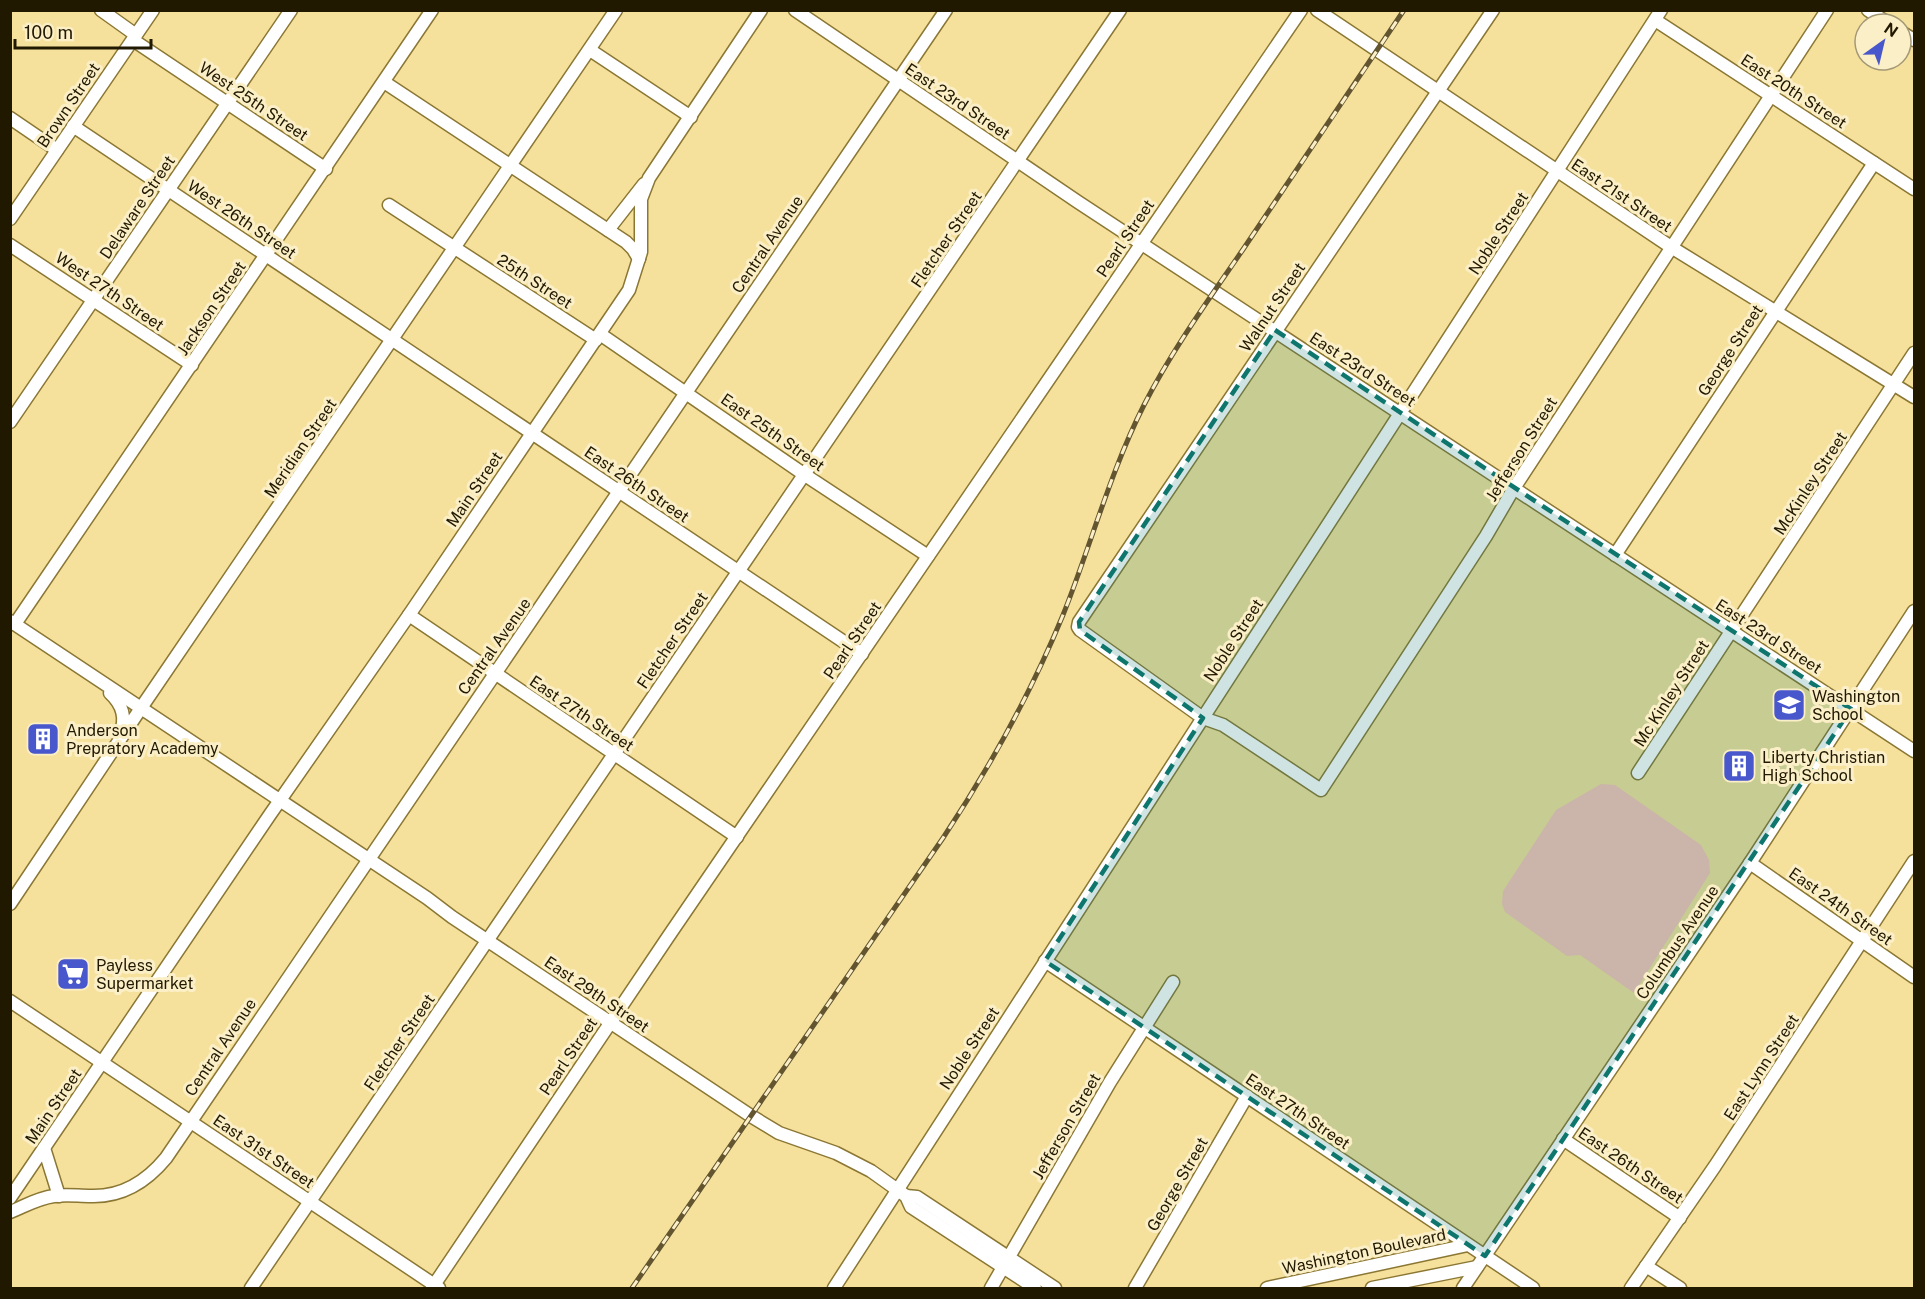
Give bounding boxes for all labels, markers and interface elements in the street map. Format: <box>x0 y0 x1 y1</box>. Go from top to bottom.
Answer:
scale bar <box>15 12 152 50</box>
north arrow <box>1853 12 1913 72</box>
text: N <box>1881 19 1902 41</box>
text: 100 m <box>24 22 73 43</box>
street label: East 20th Street <box>1737 50 1850 133</box>
street label: West 25th Street <box>196 58 312 145</box>
street label: Brown Street <box>33 59 104 151</box>
street label: East 23rd Street <box>902 59 1014 144</box>
street label: Delaware Street <box>96 152 179 262</box>
street label: East 21st Street <box>1568 155 1676 236</box>
street label: West 26th Street <box>184 176 300 263</box>
street label: Fletcher Street <box>907 187 986 291</box>
street label: Noble Street <box>1465 188 1532 278</box>
street label: Central Avenue <box>728 192 807 297</box>
street label: Pearl Street <box>1092 196 1158 281</box>
street label: West 27th Street <box>52 248 168 335</box>
street label: 25th Street <box>494 250 576 313</box>
street label: Jackson Street <box>173 258 250 359</box>
street label: Walnut Street <box>1236 259 1309 356</box>
street label: George Street <box>1694 301 1767 400</box>
street label: East 23rd Street <box>1306 328 1419 411</box>
street label: East 25th Street <box>717 390 828 475</box>
street label: Jefferson Street <box>1482 394 1561 505</box>
street label: Meridian Street <box>260 395 341 502</box>
street label: McKinley Street <box>1770 428 1851 539</box>
street label: East 26th Street <box>581 442 693 526</box>
street label: Main Street <box>442 448 507 531</box>
street label: Fletcher Street <box>633 588 712 692</box>
street label: Central Avenue <box>454 594 535 698</box>
street label: Noble Street <box>1200 595 1267 685</box>
street label: East 23rd Street <box>1712 595 1825 678</box>
street label: Pearl Street <box>819 598 885 683</box>
street label: Mc Kinley Street <box>1630 636 1713 750</box>
street label: East 27th Street <box>526 671 638 755</box>
school or university icon: Washington School <box>1771 687 1807 723</box>
place label: Washington School <box>1812 687 1900 724</box>
building icon: Anderson Prepratory Academy <box>25 721 61 757</box>
place label: Anderson Prepratory Academy <box>66 721 219 758</box>
building icon: Liberty Christian High School <box>1721 748 1757 784</box>
place label: Liberty Christian High School <box>1762 748 1885 785</box>
street label: East 24th Street <box>1785 864 1896 949</box>
street label: Columbus Avenue <box>1632 882 1723 1003</box>
street label: East 29th Street <box>541 952 653 1036</box>
supermarket icon: Payless Supermarket <box>55 956 91 992</box>
place label: Payless Supermarket <box>96 956 193 993</box>
street label: Fletcher Street <box>360 990 439 1094</box>
street label: Central Avenue <box>181 995 260 1100</box>
street label: Noble Street <box>936 1003 1003 1093</box>
street label: East Lynn Street <box>1720 1011 1803 1124</box>
street label: Pearl Street <box>535 1014 601 1099</box>
street label: Main Street <box>21 1065 86 1148</box>
street label: East 27th Street <box>1242 1069 1354 1153</box>
street label: Jefferson Street <box>1028 1070 1105 1183</box>
street label: East 31st Street <box>210 1111 318 1192</box>
street label: East 26th Street <box>1575 1123 1687 1207</box>
street label: George Street <box>1143 1134 1212 1235</box>
street label: Washington Boulevard <box>1280 1225 1448 1278</box>

